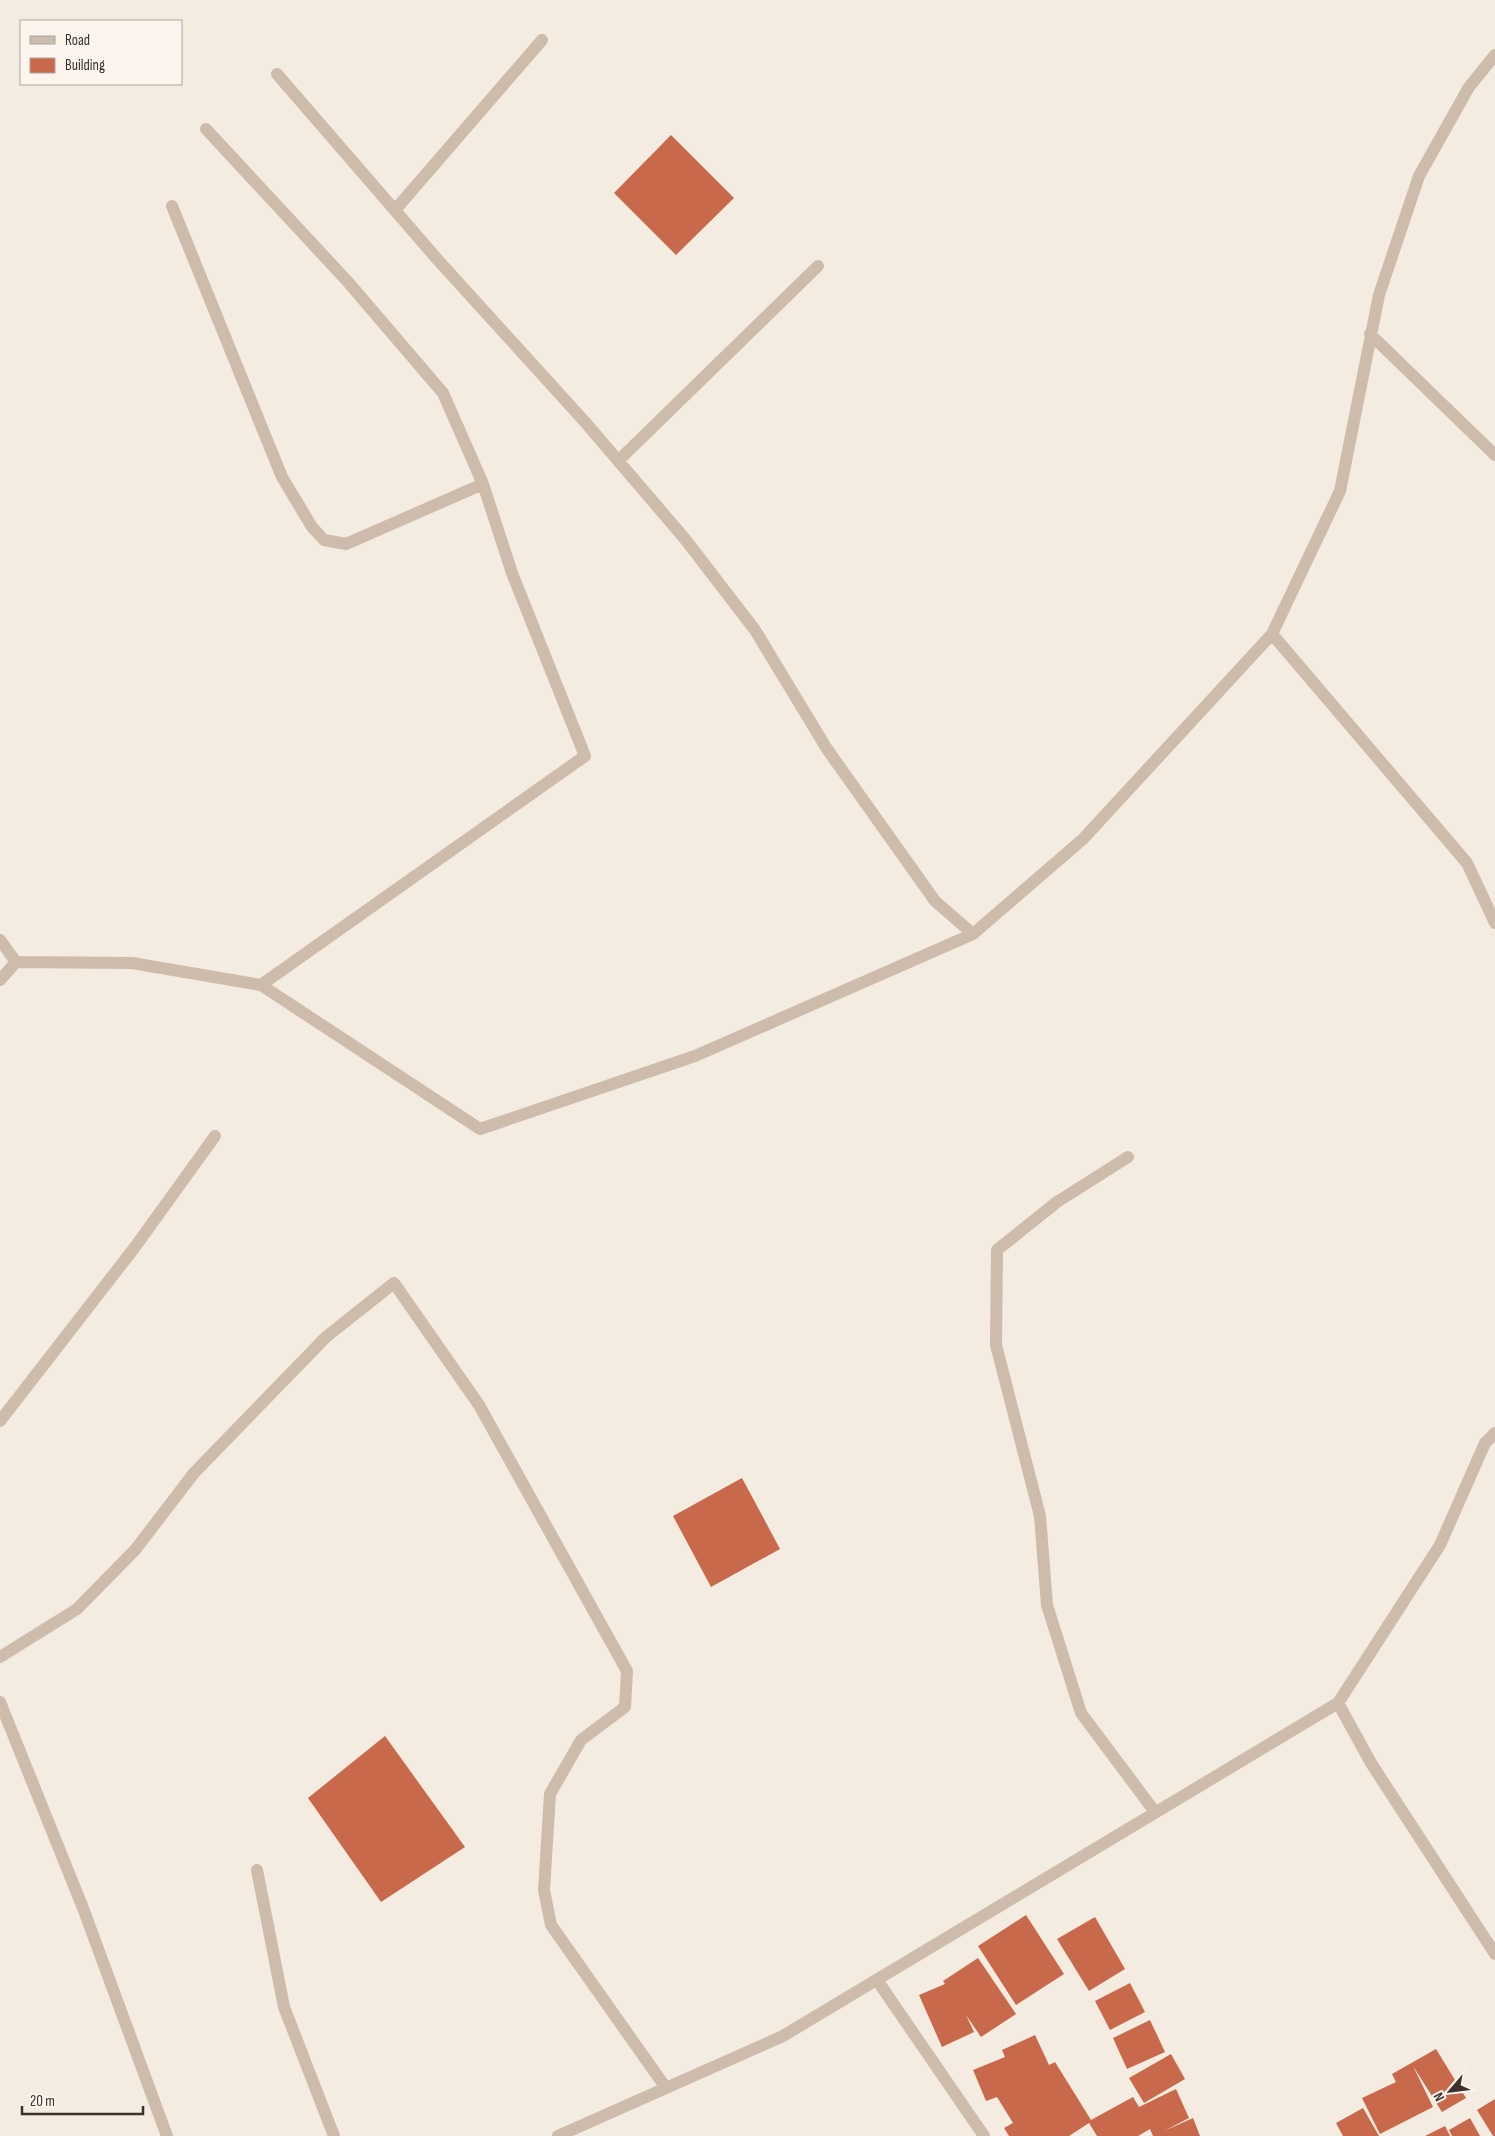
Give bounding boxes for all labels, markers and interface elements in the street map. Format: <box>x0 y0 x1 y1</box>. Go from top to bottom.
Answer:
legend <box>20 20 182 85</box>
text: Road <box>65 31 90 50</box>
text: Building <box>65 56 105 75</box>
north arrow <box>1425 2066 1475 2116</box>
scale bar <box>22 2084 144 2116</box>
text: N <box>1430 2090 1448 2104</box>
text: 20 m <box>30 2092 55 2111</box>

